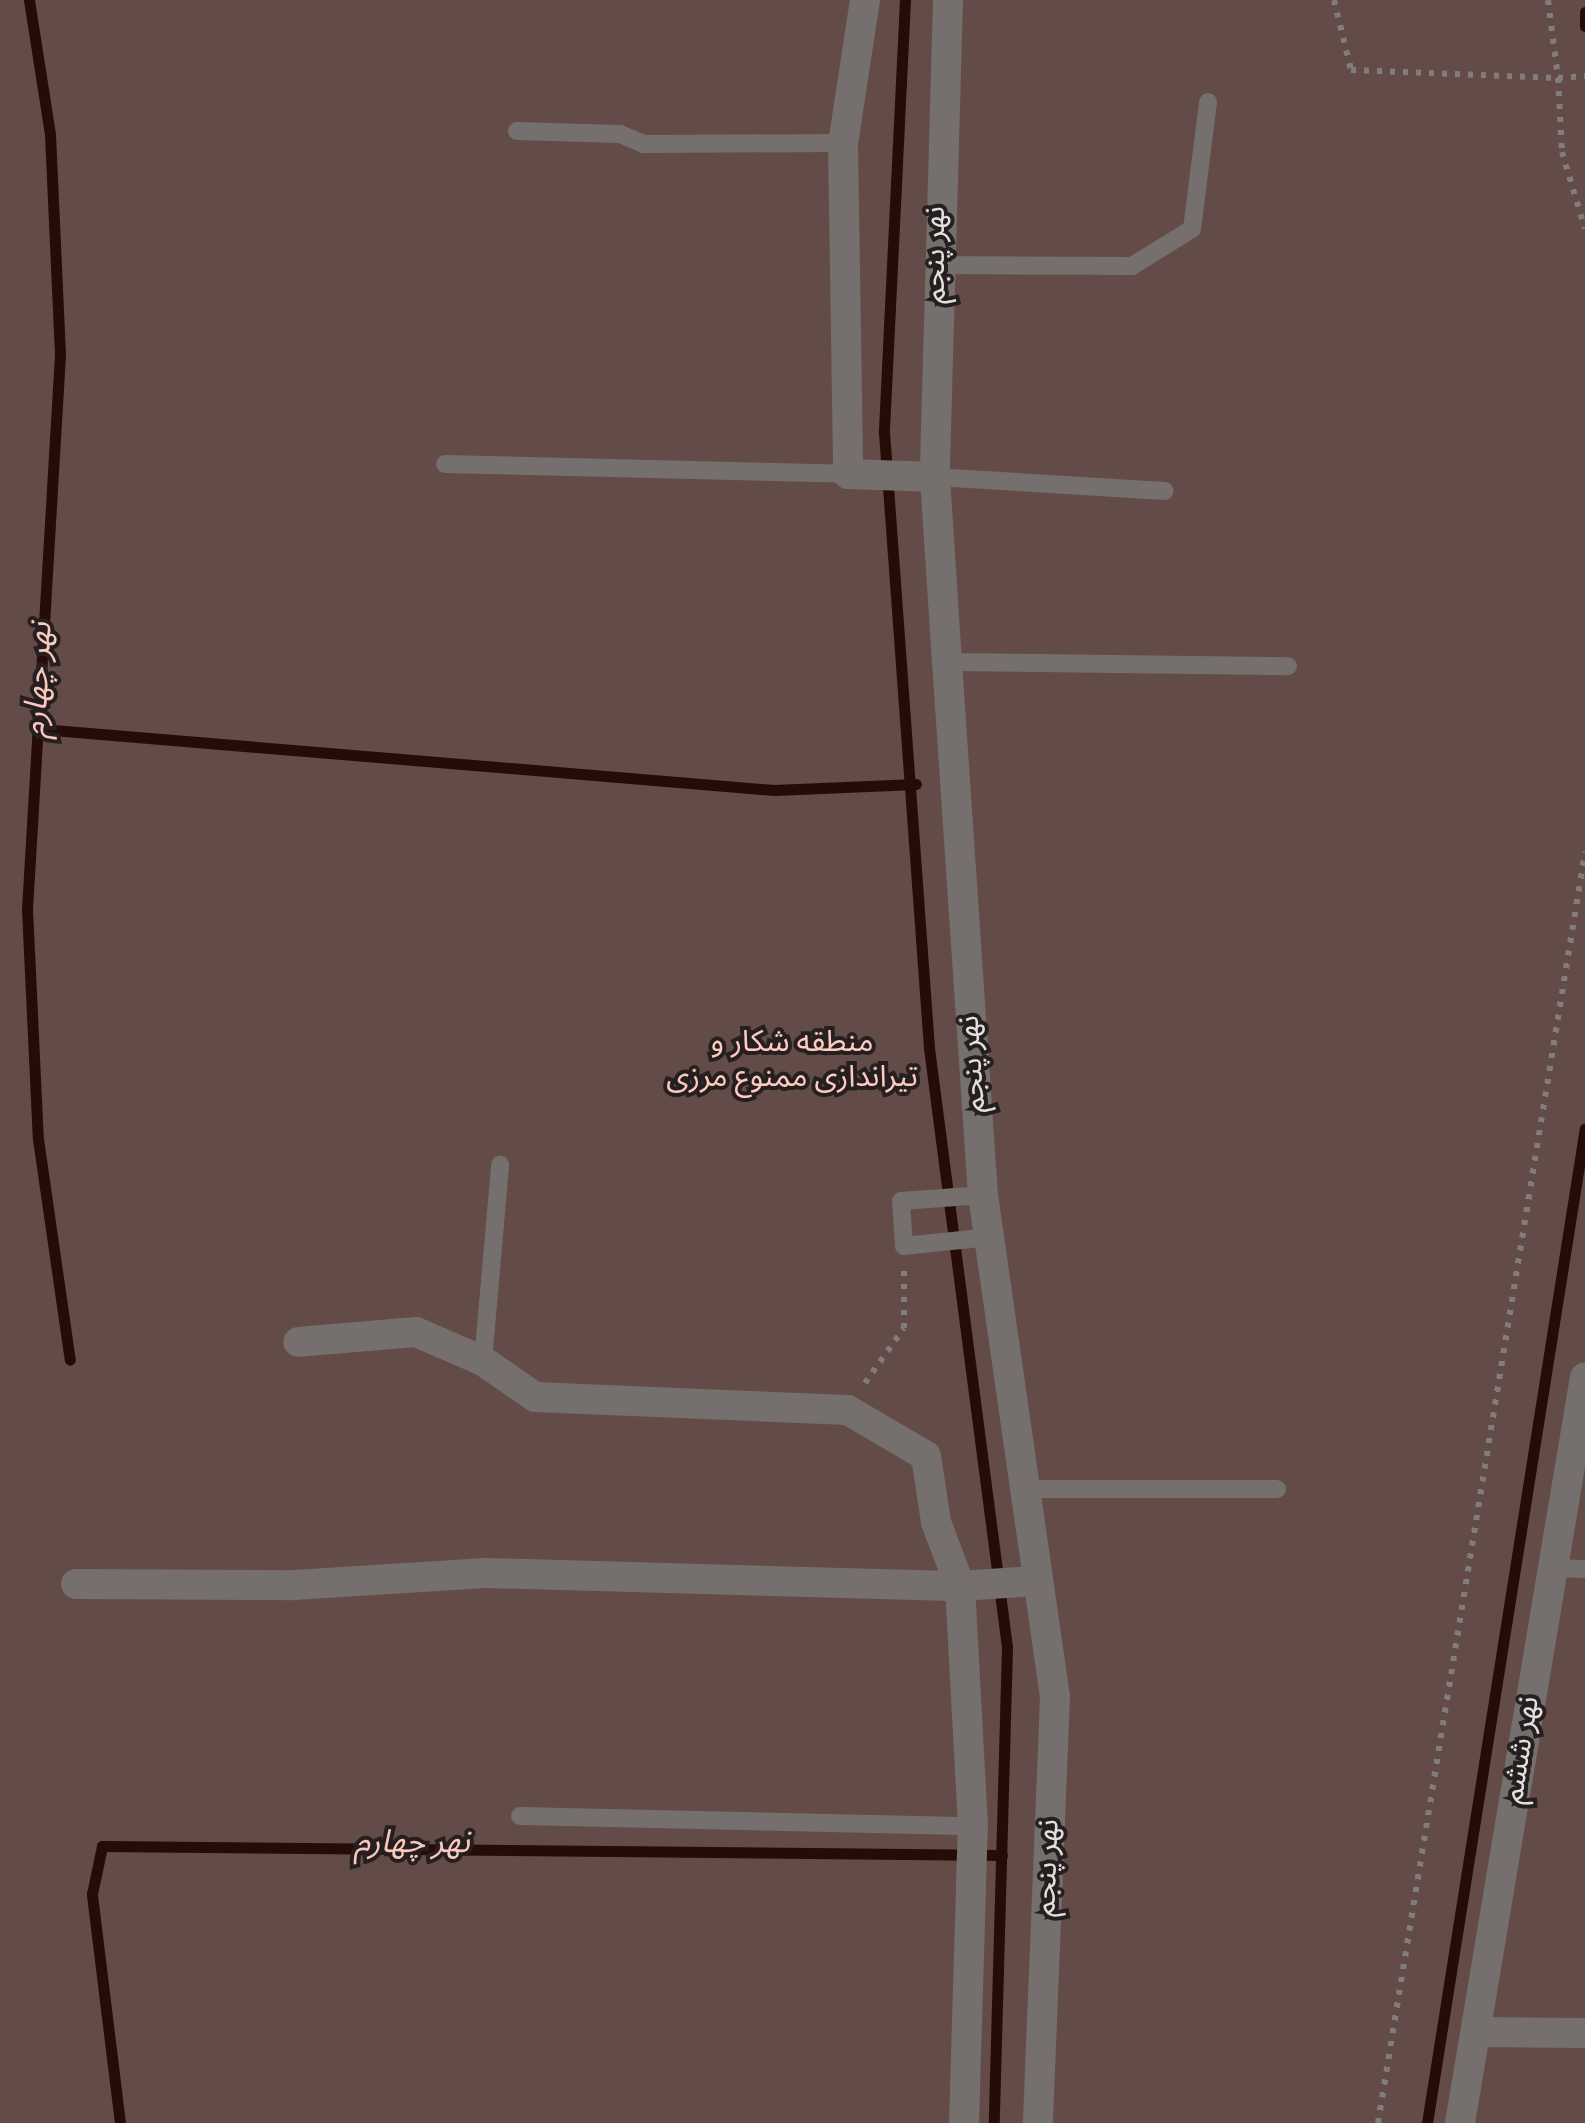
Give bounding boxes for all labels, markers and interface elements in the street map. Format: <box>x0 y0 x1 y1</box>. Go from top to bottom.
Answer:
street label: نهر پنجم <box>919 206 955 304</box>
water label: نهر چهارم <box>18 622 62 738</box>
street label: نهر پنجم <box>953 1014 995 1114</box>
park label: منطقه شکار و تیراندازی ممنوع مرزی <box>666 1026 918 1096</box>
street label: نهر ششم <box>1497 1694 1549 1806</box>
street label: نهر پنجم <box>1029 1819 1069 1917</box>
water label: نهر چهارم <box>354 1825 470 1863</box>

